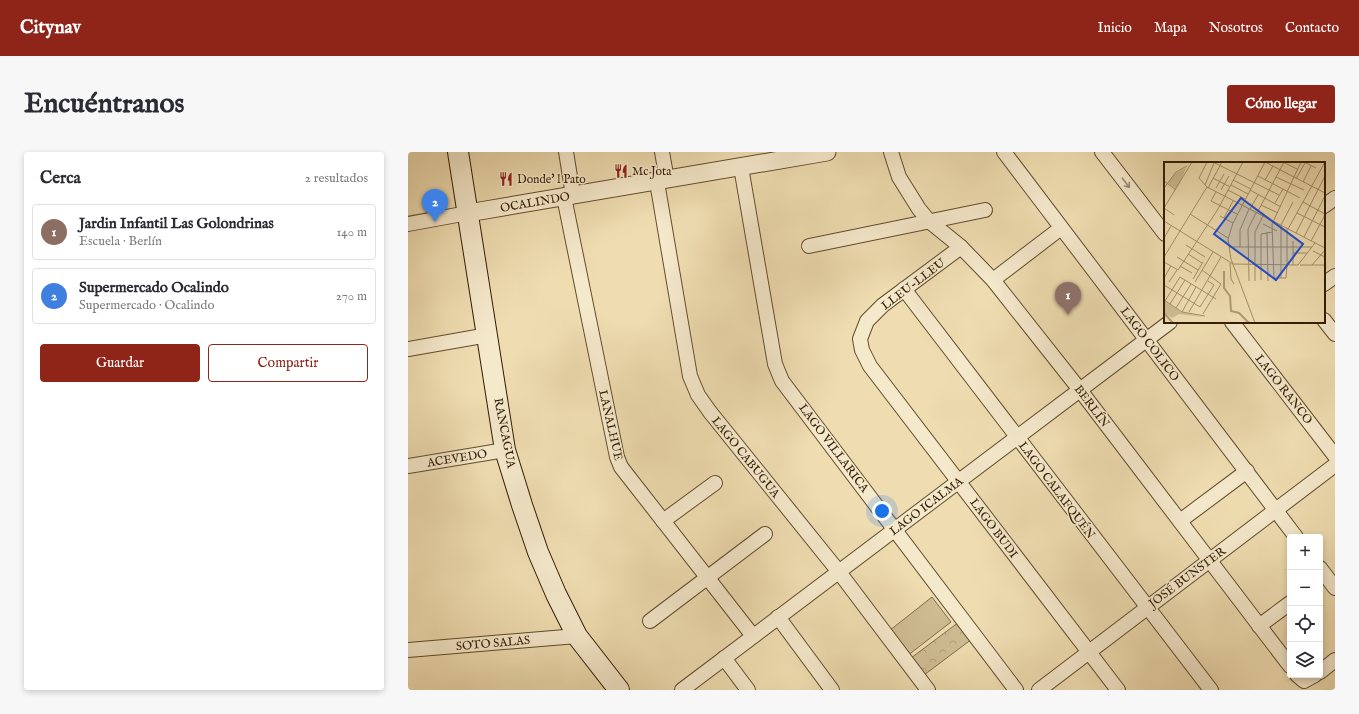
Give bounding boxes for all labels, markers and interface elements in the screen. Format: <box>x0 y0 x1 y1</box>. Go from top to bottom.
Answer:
text: Citynav <box>20 16 81 40</box>
text: Inicio <box>1097 19 1132 37</box>
text: Mapa <box>1154 19 1187 37</box>
text: Nosotros <box>1209 19 1263 37</box>
text: Contacto <box>1285 19 1339 37</box>
button: Cómo llegar <box>1227 85 1335 123</box>
text: Encuéntranos <box>24 87 184 122</box>
inset map <box>1164 162 1325 323</box>
restaurant icon: Mc Jota <box>613 163 629 179</box>
place label: Mc Jota <box>632 164 672 180</box>
text: Cerca <box>40 168 81 189</box>
text: 2 resultados <box>305 170 368 187</box>
restaurant icon: Donde' l Pato <box>498 171 514 187</box>
place label: Donde' l Pato <box>517 172 586 187</box>
one-way arrow <box>1122 177 1130 188</box>
pin: 2 <box>422 189 448 222</box>
street label: OCALINDO <box>499 189 571 216</box>
text: Jardin Infantil Las Golondrinas <box>79 214 274 233</box>
text: 1 <box>52 224 56 241</box>
text: 140 m <box>337 224 367 241</box>
text: Escuela · Berlín <box>79 233 162 250</box>
street label: LLEU-LLEU <box>878 255 949 313</box>
text: Supermercado Ocalindo <box>79 278 229 297</box>
pin: 1 <box>1055 282 1081 315</box>
text: 2 <box>51 288 57 305</box>
text: 270 m <box>336 288 367 305</box>
text: Supermercado · Ocalindo <box>79 297 214 314</box>
street label: LAGO COLICO <box>1117 304 1182 384</box>
button: Guardar <box>40 344 200 382</box>
button: Compartir <box>208 344 368 382</box>
street label: LAGO RANCO <box>1252 351 1316 427</box>
street label: BERLÍN <box>1071 381 1114 431</box>
street label: LANALHUE <box>595 388 626 462</box>
street label: RANCAGUA <box>490 397 519 470</box>
street label: LAGO VILLARICA <box>795 401 872 496</box>
street label: LAGO CABUGUA <box>708 414 784 502</box>
street label: LAGO CALAFQUÉN <box>1015 438 1099 542</box>
street label: ACEVEDO <box>425 446 488 471</box>
street label: LAGO ICALMA <box>887 473 967 539</box>
street label: LAGO BUDI <box>966 495 1021 561</box>
your location <box>872 501 892 521</box>
map controls <box>1287 534 1323 678</box>
button: + <box>1287 534 1323 570</box>
street label: JOSÉ BUNSTER <box>1144 542 1230 613</box>
button: − <box>1287 570 1323 606</box>
button: locate <box>1287 606 1323 642</box>
street label: SOTO SALAS <box>455 633 531 654</box>
button: layers <box>1287 642 1323 678</box>

